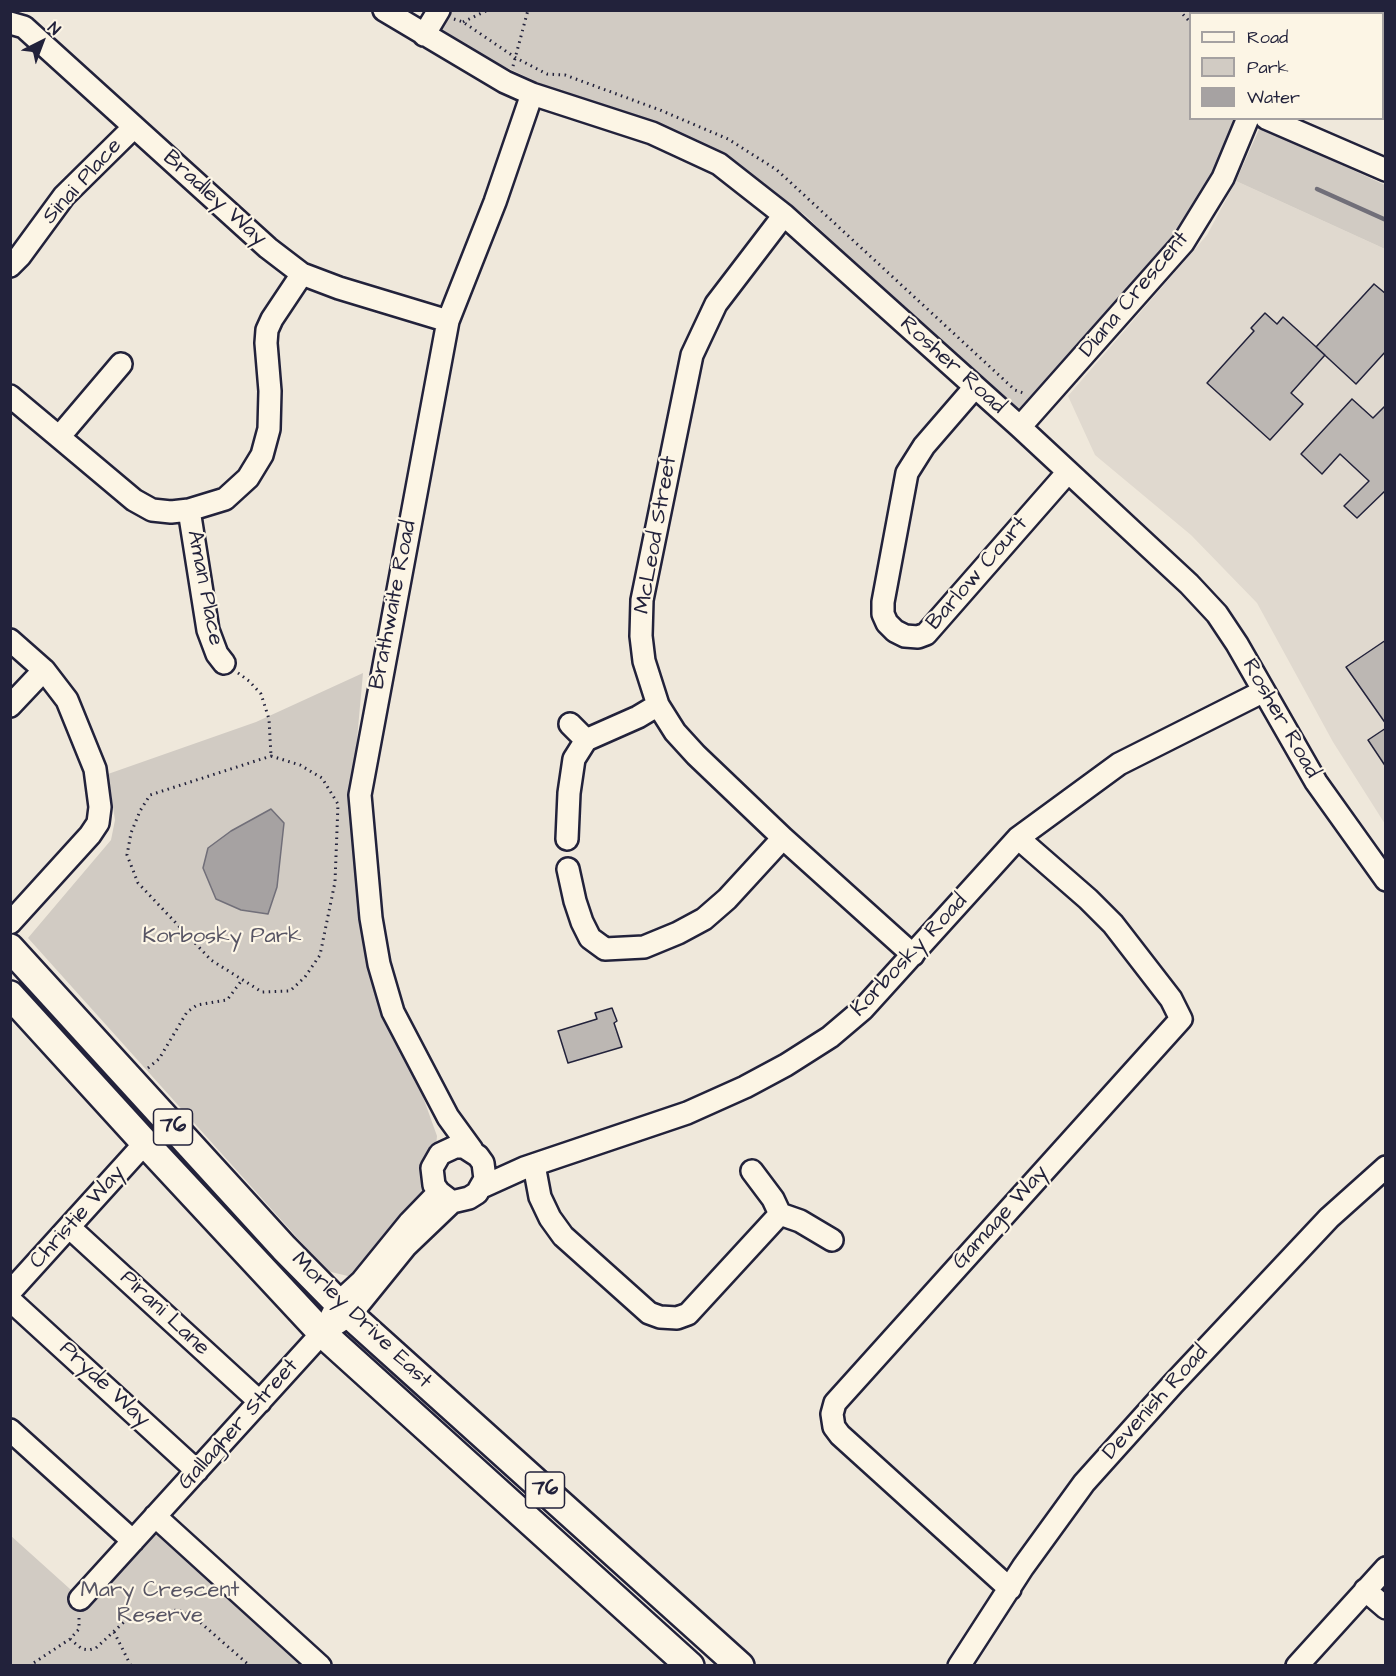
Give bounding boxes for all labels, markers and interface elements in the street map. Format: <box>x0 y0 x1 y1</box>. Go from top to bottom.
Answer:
north arrow <box>12 12 72 72</box>
legend <box>1189 12 1384 120</box>
text: N <box>43 17 65 40</box>
text: Road <box>1247 25 1288 50</box>
text: Park <box>1247 55 1289 80</box>
text: Water <box>1247 85 1300 110</box>
street label: Sinai Place <box>38 134 128 230</box>
street label: Bradley Way <box>157 146 271 252</box>
street label: Diana Crescent <box>1075 227 1195 363</box>
street label: Rosher Road <box>894 312 1010 420</box>
street label: McLeod Street <box>630 454 684 616</box>
street label: Barlow Court <box>922 512 1034 636</box>
street label: Brathwaite Road <box>365 518 423 692</box>
street label: Aman Place <box>180 528 228 648</box>
street label: Rosher Road <box>1235 655 1325 783</box>
street label: Korbosky Road <box>846 889 974 1023</box>
park label: Korbosky Park <box>143 924 301 950</box>
road number: 76 <box>154 1109 192 1145</box>
street label: Christie Way <box>25 1161 131 1275</box>
street label: Gamage Way <box>947 1161 1055 1275</box>
street label: Morley Drive East <box>285 1247 437 1395</box>
street label: Pirani Lane <box>114 1266 214 1362</box>
street label: Pryde Way <box>53 1336 155 1434</box>
street label: Devenish Road <box>1098 1340 1214 1466</box>
street label: Gallagher Street <box>173 1354 305 1496</box>
road number: 76 <box>526 1472 564 1508</box>
park label: Mary Crescent Reserve <box>81 1578 239 1630</box>

